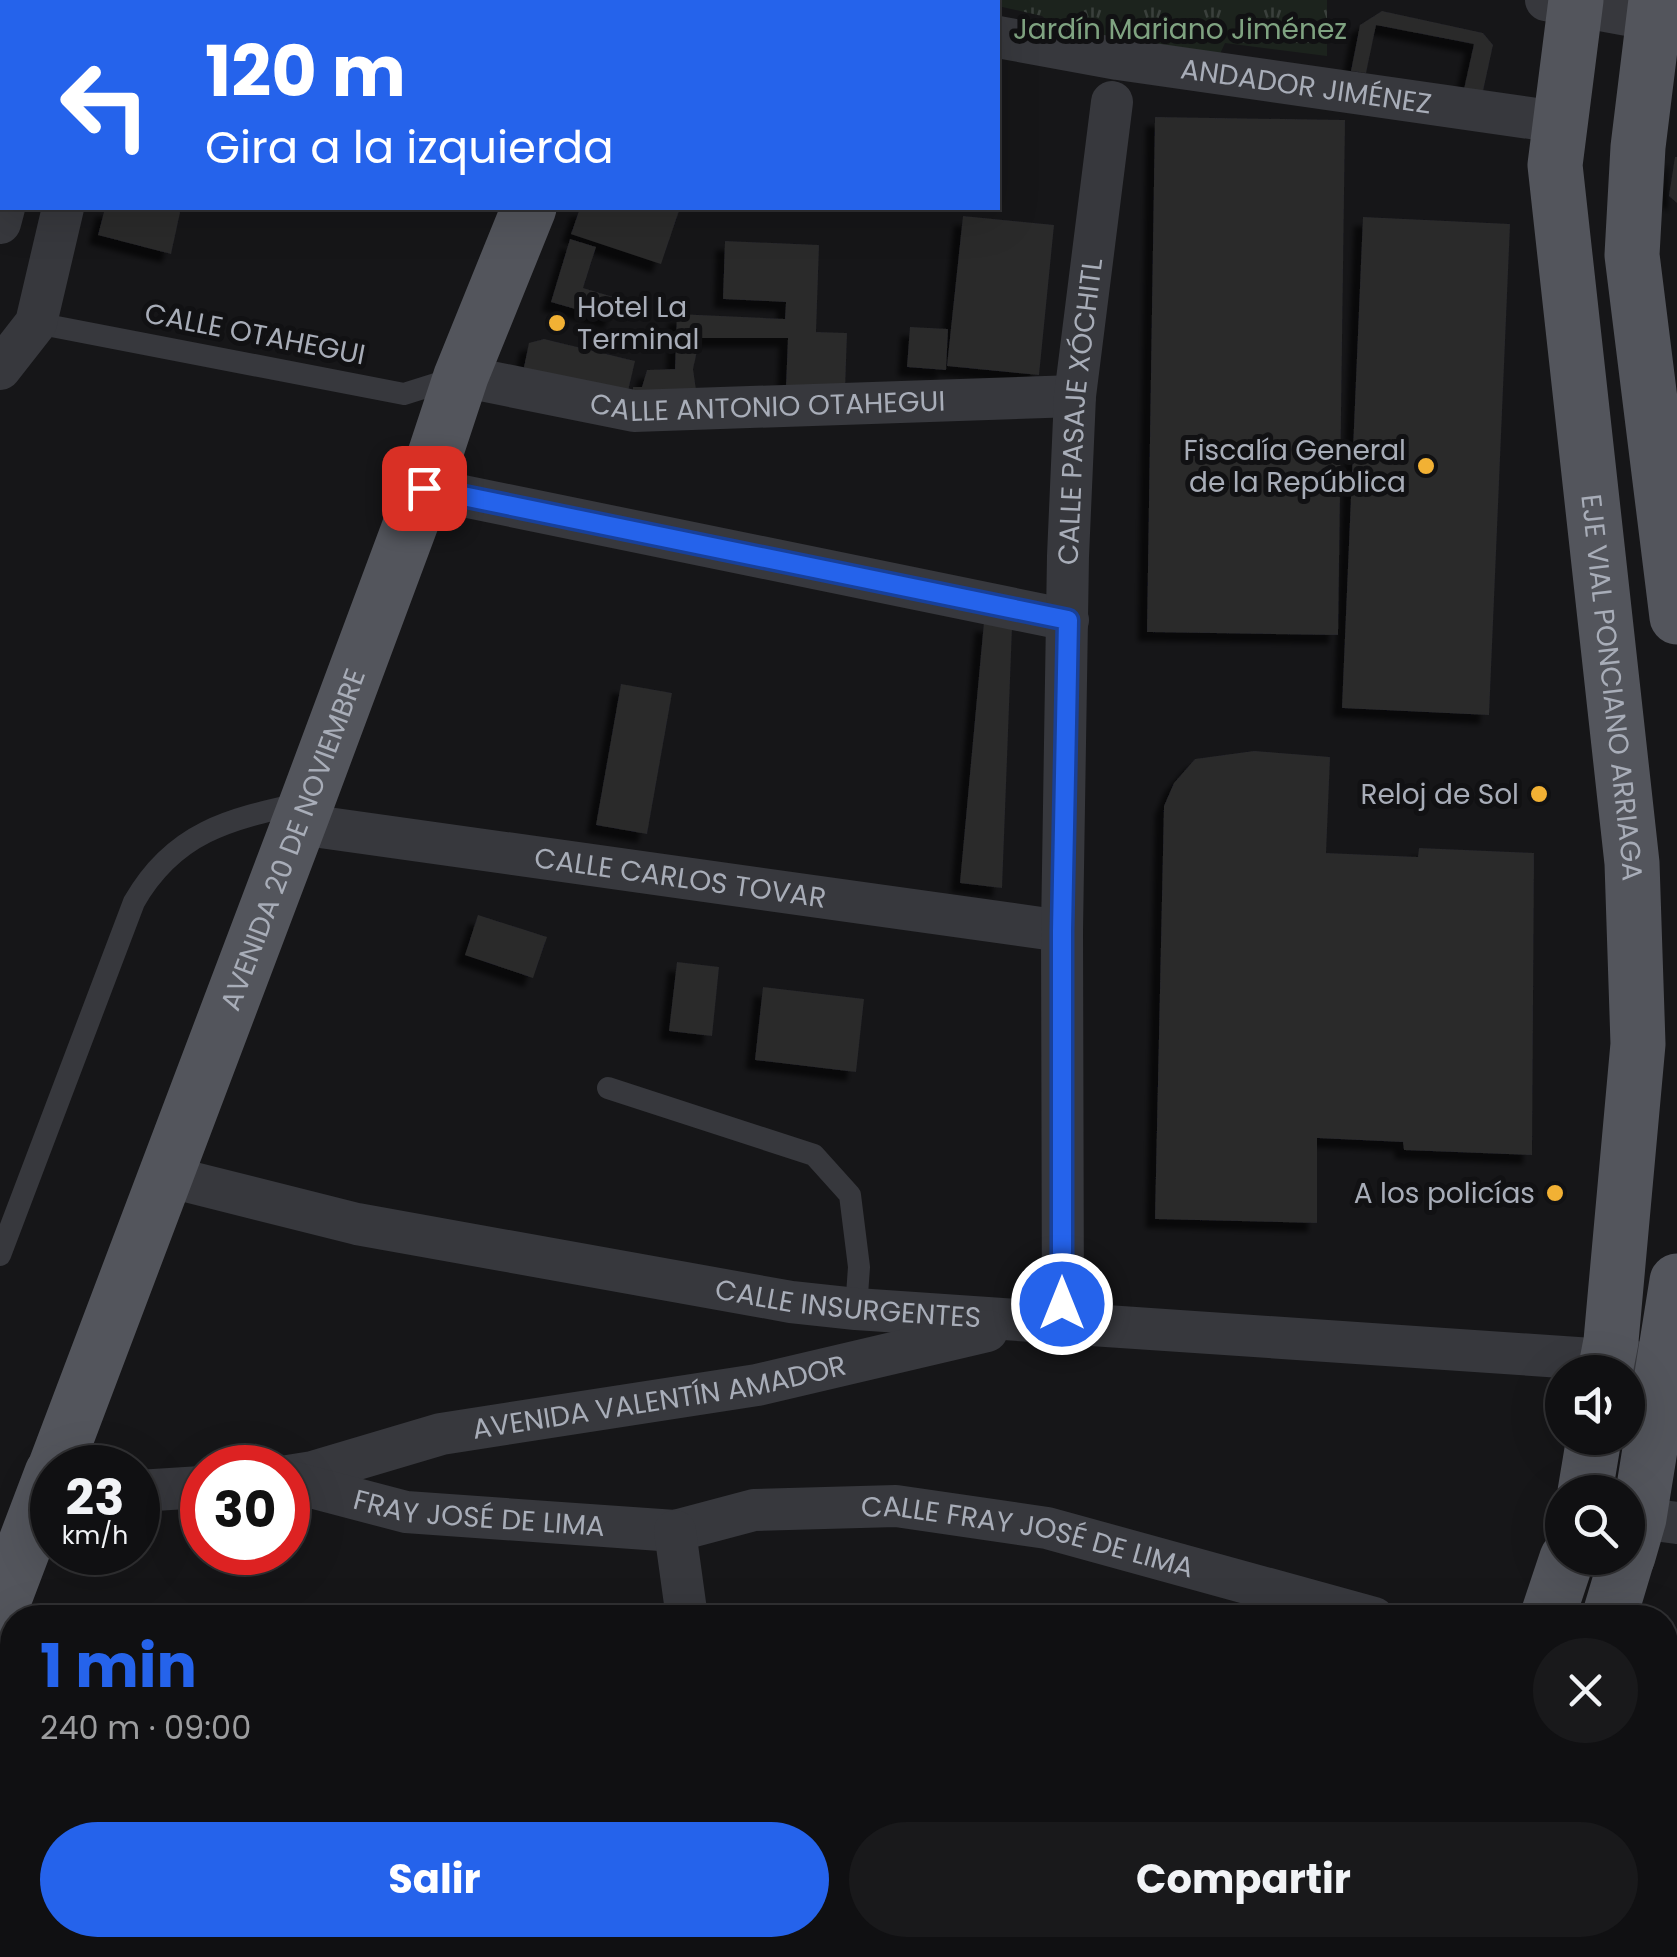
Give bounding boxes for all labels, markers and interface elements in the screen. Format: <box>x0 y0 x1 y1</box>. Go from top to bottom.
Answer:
park label: Jardín Mariano Jiménez <box>1013 10 1347 49</box>
text: 120 m <box>205 22 406 121</box>
icon: left <box>40 40 170 170</box>
street label: ANDADOR JIMÉNEZ <box>1178 49 1434 123</box>
text: Gira a la izquierda <box>205 116 614 179</box>
street label: CALLE PASAJE XÓCHITL <box>1048 256 1112 566</box>
place label: Hotel La Terminal <box>577 288 699 359</box>
street label: CALLE OTAHEGUI <box>141 293 369 375</box>
marker: Hotel La Terminal <box>546 312 568 334</box>
street label: CALLE ANTONIO OTAHEGUI <box>587 381 946 431</box>
place label: Fiscalía General de la República <box>1184 431 1406 502</box>
pin <box>382 446 467 531</box>
marker: Fiscalía General de la República <box>1415 455 1437 477</box>
icon: arrive <box>397 461 452 516</box>
street label: EJE VIAL PONCIANO ARRIAGA <box>1572 492 1652 882</box>
street label: AVENIDA 20 DE NOVIEMBRE <box>210 663 375 1016</box>
place label: Reloj de Sol <box>1360 775 1519 814</box>
marker: Reloj de Sol <box>1528 783 1550 805</box>
street label: CALLE CARLOS TOVAR <box>532 838 829 917</box>
place label: A los policías <box>1354 1174 1535 1213</box>
marker: A los policías <box>1544 1182 1566 1204</box>
position arrow <box>1010 1252 1114 1356</box>
street label: CALLE INSURGENTES <box>712 1269 982 1337</box>
street label: AVENIDA VALENTÍN AMADOR <box>469 1345 850 1448</box>
map controls <box>1545 1355 1645 1575</box>
button: sound <box>1545 1355 1645 1455</box>
speed limit sign: 30 <box>180 1445 310 1575</box>
text: 23 <box>66 1462 124 1533</box>
button: search <box>1545 1475 1645 1575</box>
street label: FRAY JOSÉ DE LIMA <box>349 1480 606 1545</box>
street label: CALLE FRAY JOSÉ DE LIMA <box>860 1486 1198 1587</box>
text: km/h <box>62 1518 128 1553</box>
text: 1 min <box>40 1624 197 1708</box>
button: close <box>1533 1638 1638 1743</box>
text: 240 m · 09:00 <box>40 1705 251 1750</box>
button: Salir <box>40 1822 829 1937</box>
button: Compartir <box>849 1822 1638 1937</box>

